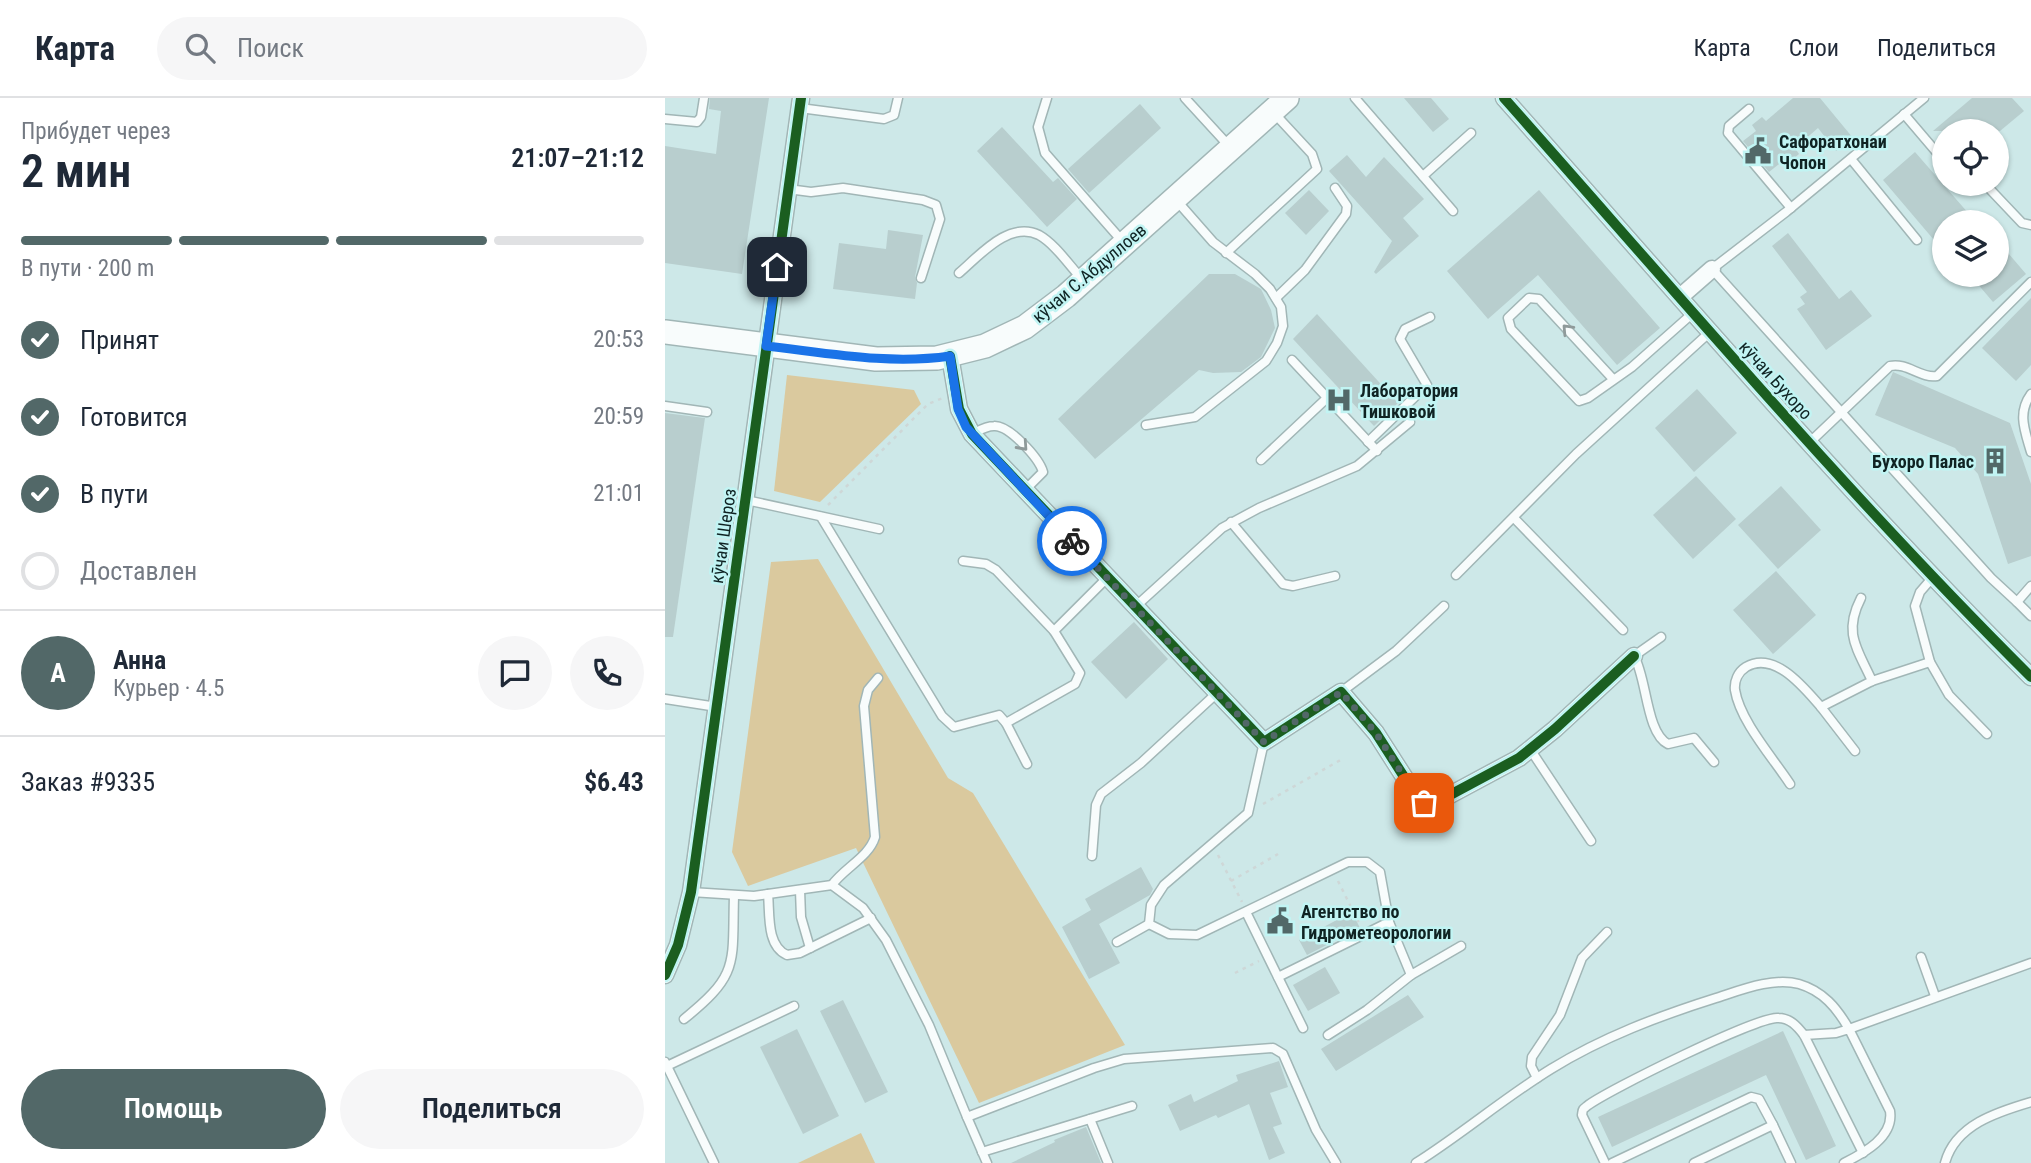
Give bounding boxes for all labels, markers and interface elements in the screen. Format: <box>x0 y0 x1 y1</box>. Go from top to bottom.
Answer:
search box <box>157 17 647 80</box>
text: Карта <box>35 29 115 68</box>
icon: search <box>181 29 219 67</box>
text: Поиск <box>237 33 304 63</box>
text: Карта <box>1693 34 1751 62</box>
text: Слои <box>1789 34 1839 62</box>
text: Поделиться <box>1877 34 1996 62</box>
text: Прибудет через <box>21 118 171 145</box>
map controls <box>1932 119 2009 287</box>
button: locate <box>1932 119 2009 196</box>
place label: Сафоратхонаи Чопон <box>1779 131 1887 173</box>
public building icon: Сафоратхонаи Чопон <box>1743 136 1773 166</box>
text: 21:07–21:12 <box>511 143 644 173</box>
text: 2 мин <box>21 144 131 198</box>
button: layers <box>1932 210 2009 287</box>
street label: кӯчаи С.Абдуллоев <box>1028 219 1150 327</box>
pin <box>747 237 807 297</box>
icon: home <box>758 248 796 286</box>
text: В пути · 200 m <box>21 255 154 282</box>
icon: check <box>21 321 59 359</box>
one-way arrow <box>1562 324 1575 337</box>
text: Принят <box>80 325 159 355</box>
text: 20:53 <box>593 326 644 353</box>
street label: кӯчаи Бухоро <box>1735 336 1817 424</box>
place label: Лаборатория Тишковой <box>1360 380 1458 422</box>
hospital icon: Лаборатория Тишковой <box>1324 385 1354 415</box>
icon: check <box>21 398 59 436</box>
text: Готовится <box>80 402 188 432</box>
text: 20:59 <box>593 403 644 430</box>
one-way arrow <box>1015 437 1028 450</box>
building icon: Бухоро Палас <box>1980 446 2010 476</box>
place label: Бухоро Палас <box>1872 451 1974 472</box>
icon: check <box>21 475 59 513</box>
text: В пути <box>80 479 149 509</box>
text: 21:01 <box>593 480 644 507</box>
street label: кӯчаи Шероз <box>706 487 740 585</box>
courier <box>1037 506 1107 576</box>
icon: bike <box>1053 522 1091 560</box>
text: Доставлен <box>80 556 197 586</box>
button: chat <box>478 636 552 710</box>
button: phone <box>570 636 644 710</box>
text: Анна <box>113 645 166 675</box>
text: А <box>50 658 66 688</box>
text: Курьер · 4.5 <box>113 675 224 702</box>
text: Заказ #9335 <box>21 767 155 797</box>
text: $6.43 <box>584 767 644 797</box>
pin <box>1394 773 1454 833</box>
icon: bag <box>1405 784 1443 822</box>
place label: Агентство по Гидрометеорологии <box>1301 901 1451 943</box>
public building icon: Агентство по Гидрометеорологии <box>1265 906 1295 936</box>
button: Помощь <box>21 1069 326 1149</box>
button: Поделиться <box>340 1069 644 1149</box>

